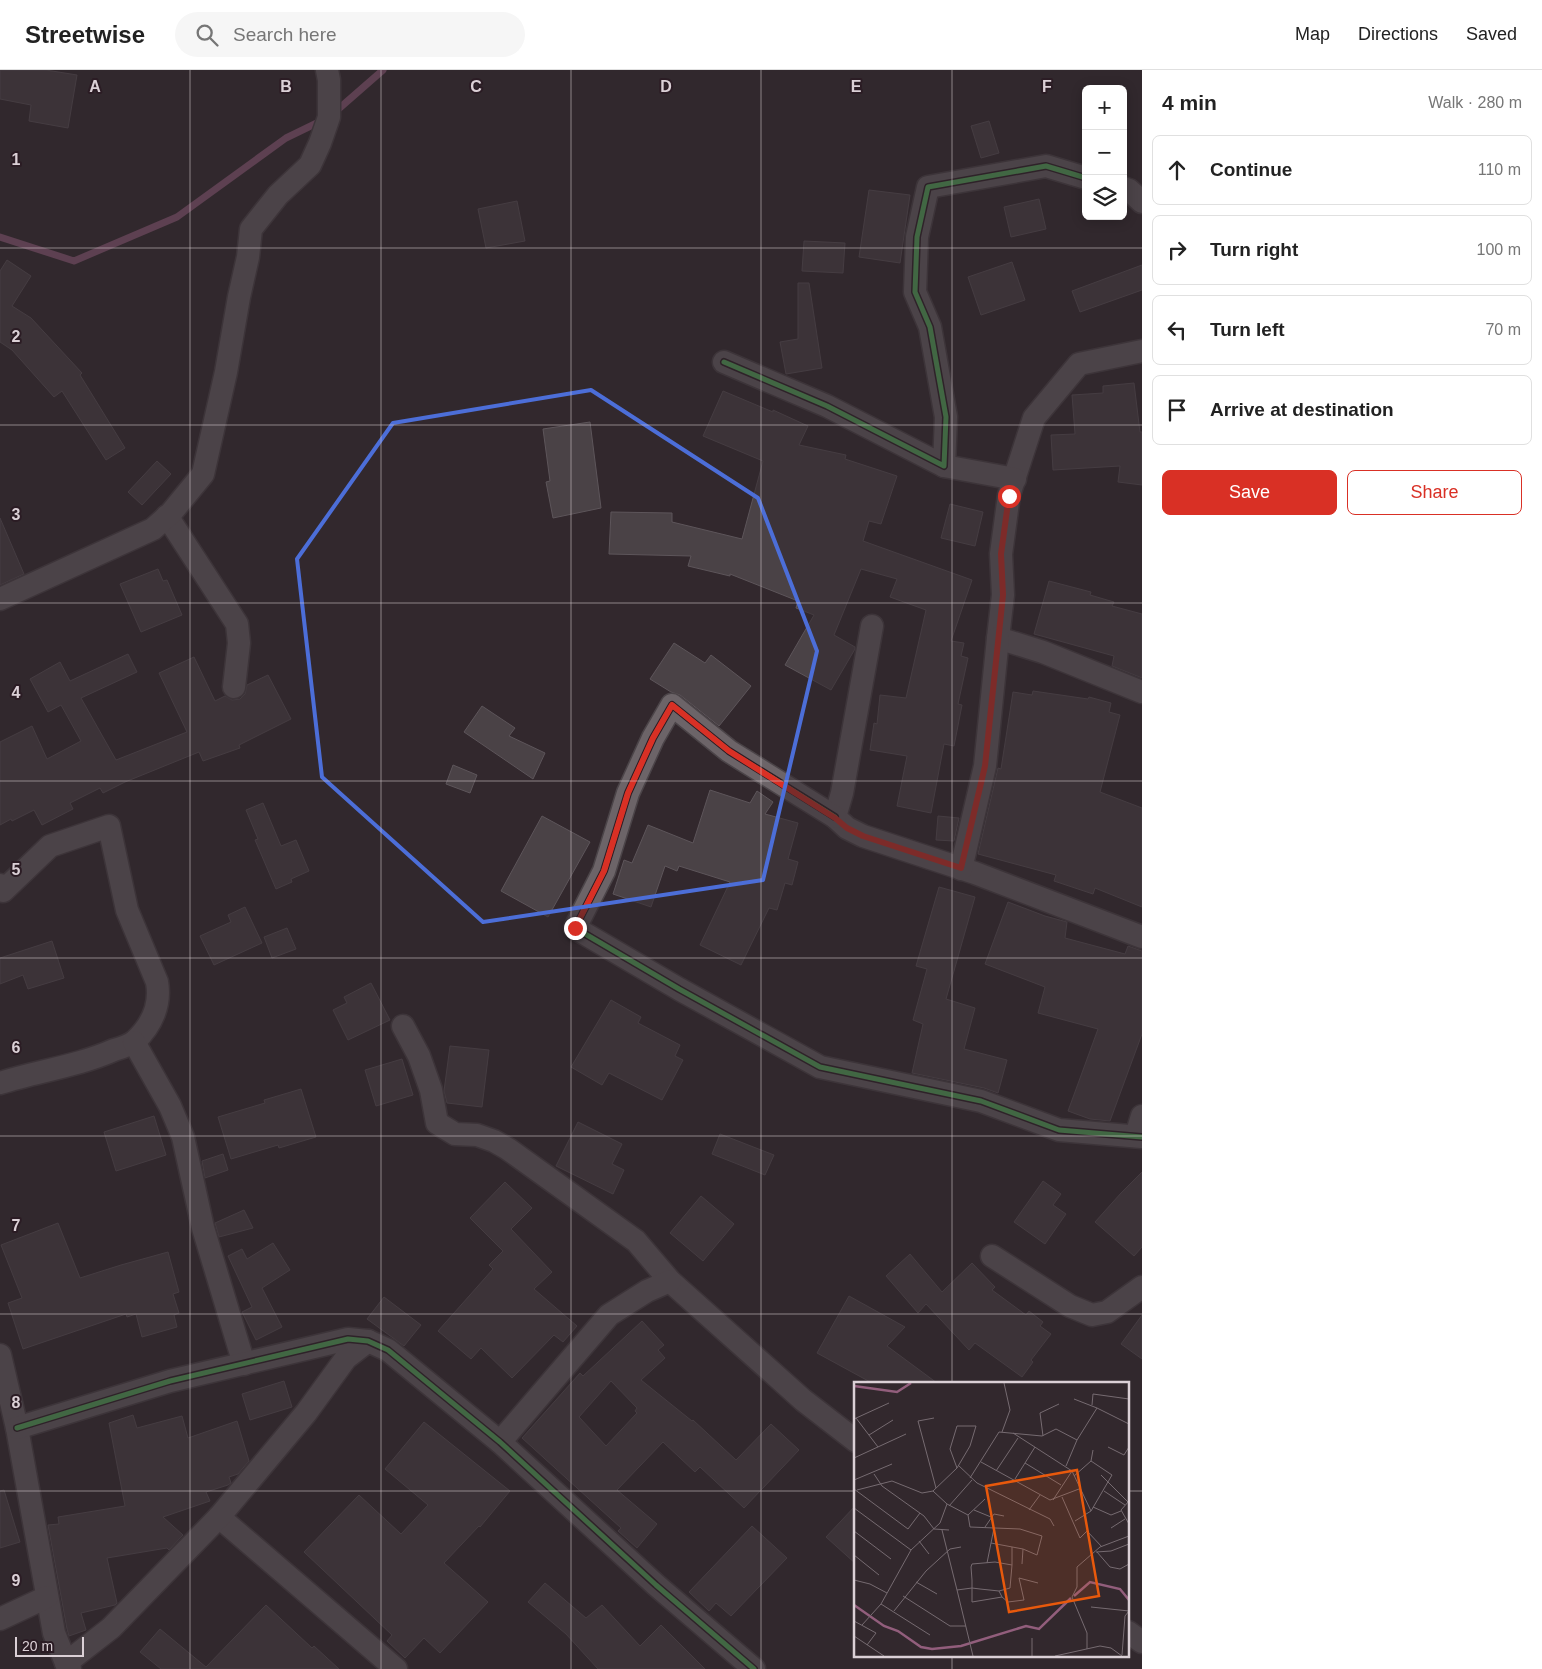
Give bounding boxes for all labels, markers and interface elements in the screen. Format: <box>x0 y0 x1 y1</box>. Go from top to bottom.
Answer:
search box <box>175 12 525 57</box>
text: Streetwise <box>25 21 145 48</box>
icon: search <box>193 21 221 49</box>
text: Search here <box>233 24 337 45</box>
text: Map <box>1295 24 1330 44</box>
text: Directions <box>1358 24 1438 44</box>
text: Saved <box>1466 24 1517 44</box>
text: A <box>89 78 101 95</box>
text: B <box>280 78 292 95</box>
text: C <box>470 78 482 95</box>
text: D <box>660 78 672 95</box>
text: E <box>851 78 862 95</box>
text: F <box>1042 78 1052 95</box>
map controls <box>1082 85 1127 220</box>
button: + <box>1082 85 1127 130</box>
text: 4 min <box>1162 91 1217 114</box>
text: Walk · 280 m <box>1428 94 1522 111</box>
button: − <box>1082 130 1127 175</box>
text: 1 <box>12 151 21 168</box>
icon: ahead <box>1163 156 1191 184</box>
text: Continue <box>1210 159 1292 180</box>
text: 110 m <box>1478 161 1521 178</box>
button: layers <box>1082 175 1127 220</box>
icon: right <box>1163 236 1191 264</box>
text: Turn right <box>1210 239 1298 260</box>
text: 100 m <box>1477 241 1521 258</box>
icon: left <box>1163 316 1191 344</box>
text: Turn left <box>1210 319 1285 340</box>
text: 70 m <box>1485 321 1521 338</box>
text: 2 <box>12 328 21 345</box>
icon: arrive <box>1163 396 1191 424</box>
text: Arrive at destination <box>1210 399 1394 420</box>
button: Save <box>1162 470 1337 515</box>
button: Share <box>1347 470 1522 515</box>
route start <box>998 485 1021 508</box>
text: 3 <box>12 506 21 523</box>
text: 4 <box>12 684 21 701</box>
text: 5 <box>12 861 21 878</box>
route end <box>564 917 587 940</box>
text: 6 <box>12 1039 21 1056</box>
text: 7 <box>12 1217 21 1234</box>
inset map <box>854 1382 1130 1656</box>
text: 8 <box>12 1394 21 1411</box>
text: 9 <box>12 1572 21 1589</box>
scale bar <box>15 1634 84 1657</box>
text: 20 m <box>22 1638 53 1654</box>

